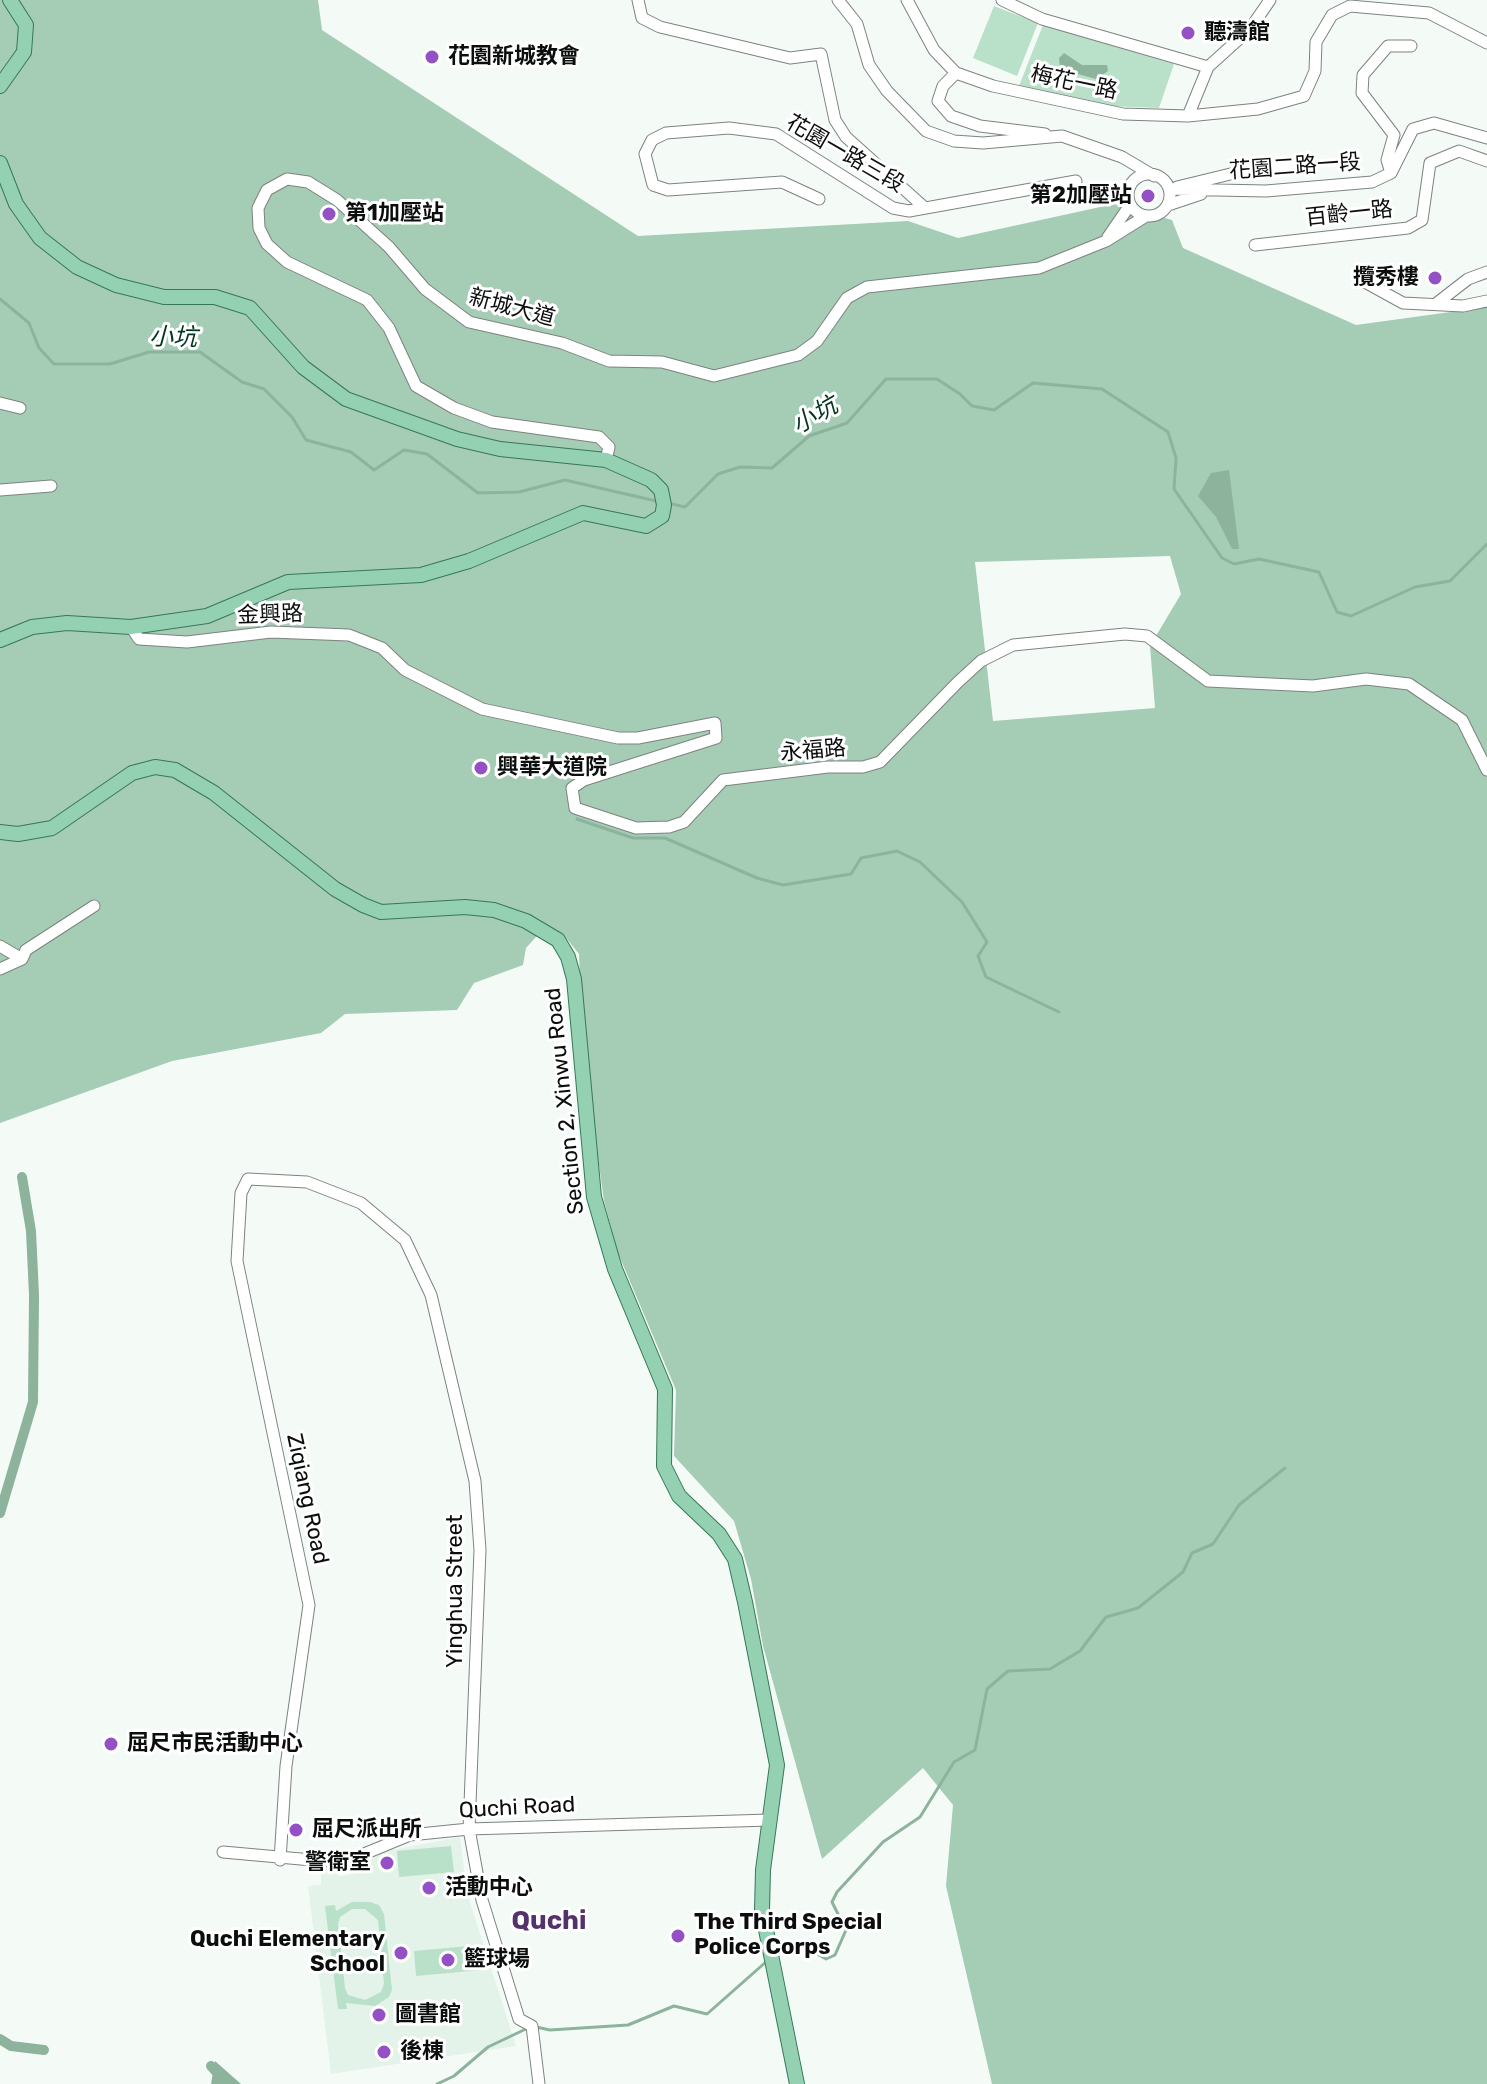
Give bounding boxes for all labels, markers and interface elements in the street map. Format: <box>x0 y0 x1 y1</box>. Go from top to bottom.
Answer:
place label: 聽濤館 <box>1204 20 1270 46</box>
marker: 聽濤館 <box>1179 24 1197 42</box>
place label: 花園新城教會 <box>448 44 580 70</box>
marker: 花園新城教會 <box>423 48 441 66</box>
street label: 梅花一路 <box>1028 61 1120 105</box>
street label: 花園一路三段 <box>781 110 909 198</box>
street label: 花園二路一段 <box>1228 149 1362 185</box>
place label: 第2加壓站 <box>1030 183 1132 209</box>
marker: 第2加壓站 <box>1139 187 1157 205</box>
street label: 百齡一路 <box>1304 196 1394 232</box>
place label: 第1加壓站 <box>345 201 444 227</box>
marker: 第1加壓站 <box>320 205 338 223</box>
place label: 攬秀樓 <box>1353 265 1419 291</box>
marker: 攬秀樓 <box>1426 269 1444 287</box>
street label: 新城大道 <box>466 284 558 332</box>
water label: 小坑 <box>149 323 197 353</box>
water label: 小坑 <box>787 392 843 440</box>
street label: 金興路 <box>237 601 303 629</box>
street label: 永福路 <box>779 735 847 767</box>
place label: 興華大道院 <box>497 755 607 781</box>
marker: 興華大道院 <box>472 759 490 777</box>
street label: Section 2, Xinwu Road <box>540 986 590 1216</box>
street label: Ziqiang Road <box>280 1431 334 1567</box>
street label: Yinghua Street <box>443 1514 469 1668</box>
place label: 屈尺市民活動中心 <box>127 1731 303 1757</box>
marker: 屈尺市民活動中心 <box>102 1735 120 1753</box>
street label: Quchi Road <box>458 1792 576 1824</box>
place label: 屈尺派出所 <box>312 1817 422 1843</box>
marker: 屈尺派出所 <box>287 1821 305 1839</box>
place label: 警衛室 <box>305 1850 371 1876</box>
marker: 警衛室 <box>378 1854 396 1872</box>
place label: 活動中心 <box>445 1875 533 1901</box>
marker: 活動中心 <box>420 1879 438 1897</box>
district label: Quchi <box>512 1905 586 1937</box>
place label: The Third Special Police Corps <box>694 1910 882 1962</box>
place label: Quchi Elementary School <box>190 1927 385 1978</box>
marker: The Third Special Police Corps <box>669 1927 687 1945</box>
marker: Quchi Elementary School <box>392 1944 410 1962</box>
place label: 籃球場 <box>464 1947 530 1973</box>
marker: 籃球場 <box>439 1951 457 1969</box>
place label: 圖書館 <box>395 2002 461 2028</box>
marker: 圖書館 <box>370 2006 388 2024</box>
place label: 後棟 <box>400 2039 444 2065</box>
marker: 後棟 <box>375 2043 393 2061</box>

